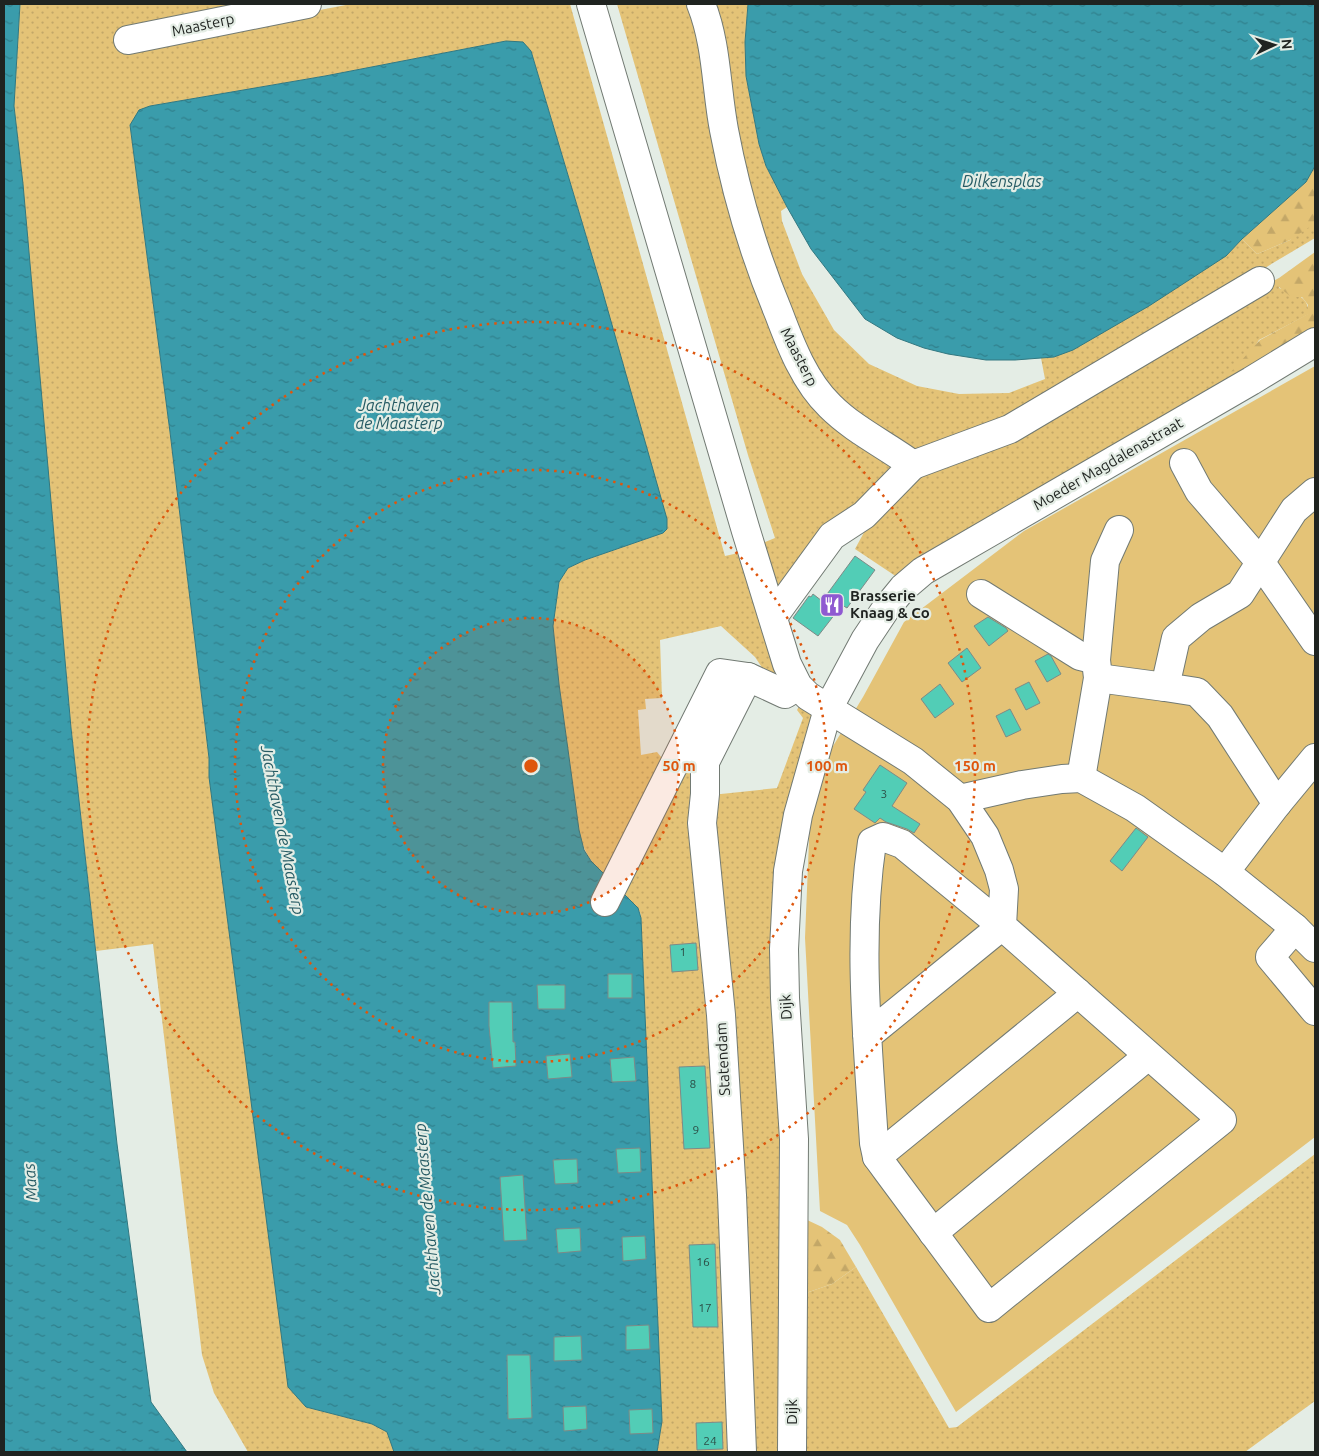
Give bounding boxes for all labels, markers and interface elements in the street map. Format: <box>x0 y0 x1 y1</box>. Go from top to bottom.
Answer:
street label: Maasterp <box>170 10 236 39</box>
north arrow <box>1249 20 1299 70</box>
text: N <box>1279 38 1295 50</box>
water label: Dilkensplas <box>962 172 1042 190</box>
street label: Maasterp <box>777 325 821 389</box>
water label: Jachthaven de Maasterp <box>355 396 443 432</box>
street label: Moeder Magdalenastraat <box>1030 414 1186 513</box>
place label: Brasserie Knaag & Co <box>850 587 930 621</box>
restaurant icon: Brasserie Knaag & Co <box>819 592 845 618</box>
water label: Jachthaven de Maasterp <box>258 743 308 916</box>
centre of rings <box>522 757 540 775</box>
text: 50 m <box>662 757 696 774</box>
text: 100 m <box>806 757 848 774</box>
text: 150 m <box>954 757 996 774</box>
house number: 3 <box>881 787 887 800</box>
house number: 1 <box>680 945 686 958</box>
street label: Dijk <box>776 993 795 1020</box>
street label: Statendam <box>712 1022 733 1096</box>
house number: 8 <box>690 1077 697 1090</box>
water label: Jachthaven de Maasterp <box>411 1123 444 1296</box>
house number: 9 <box>693 1123 699 1136</box>
water label: Maas <box>19 1162 41 1201</box>
house number: 16 <box>696 1255 710 1268</box>
house number: 17 <box>698 1301 712 1314</box>
street label: Dijk <box>783 1399 800 1425</box>
house number: 24 <box>703 1434 717 1447</box>

